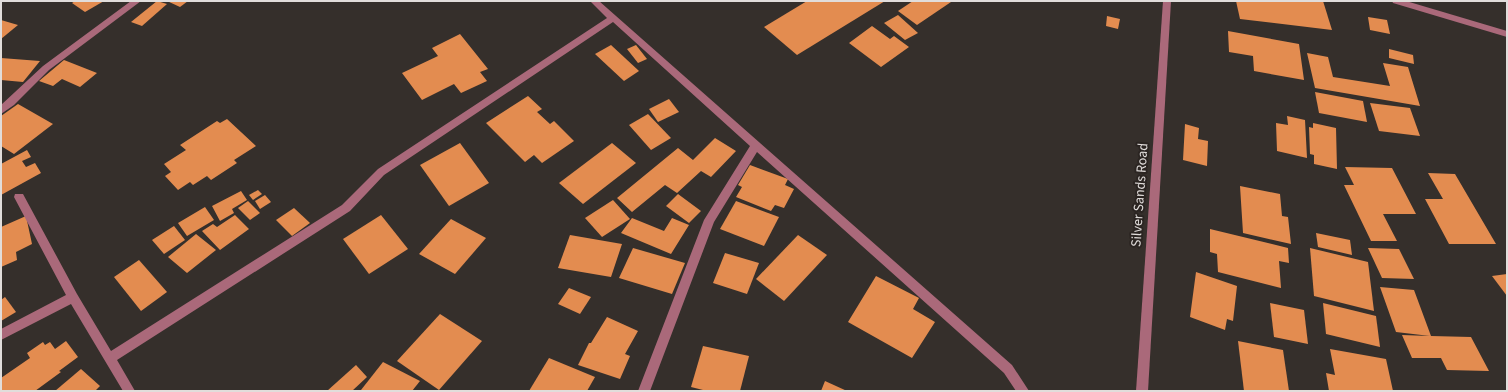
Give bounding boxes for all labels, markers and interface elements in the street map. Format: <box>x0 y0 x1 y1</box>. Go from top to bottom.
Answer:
street label: Silver Sands Road <box>1126 142 1154 248</box>

